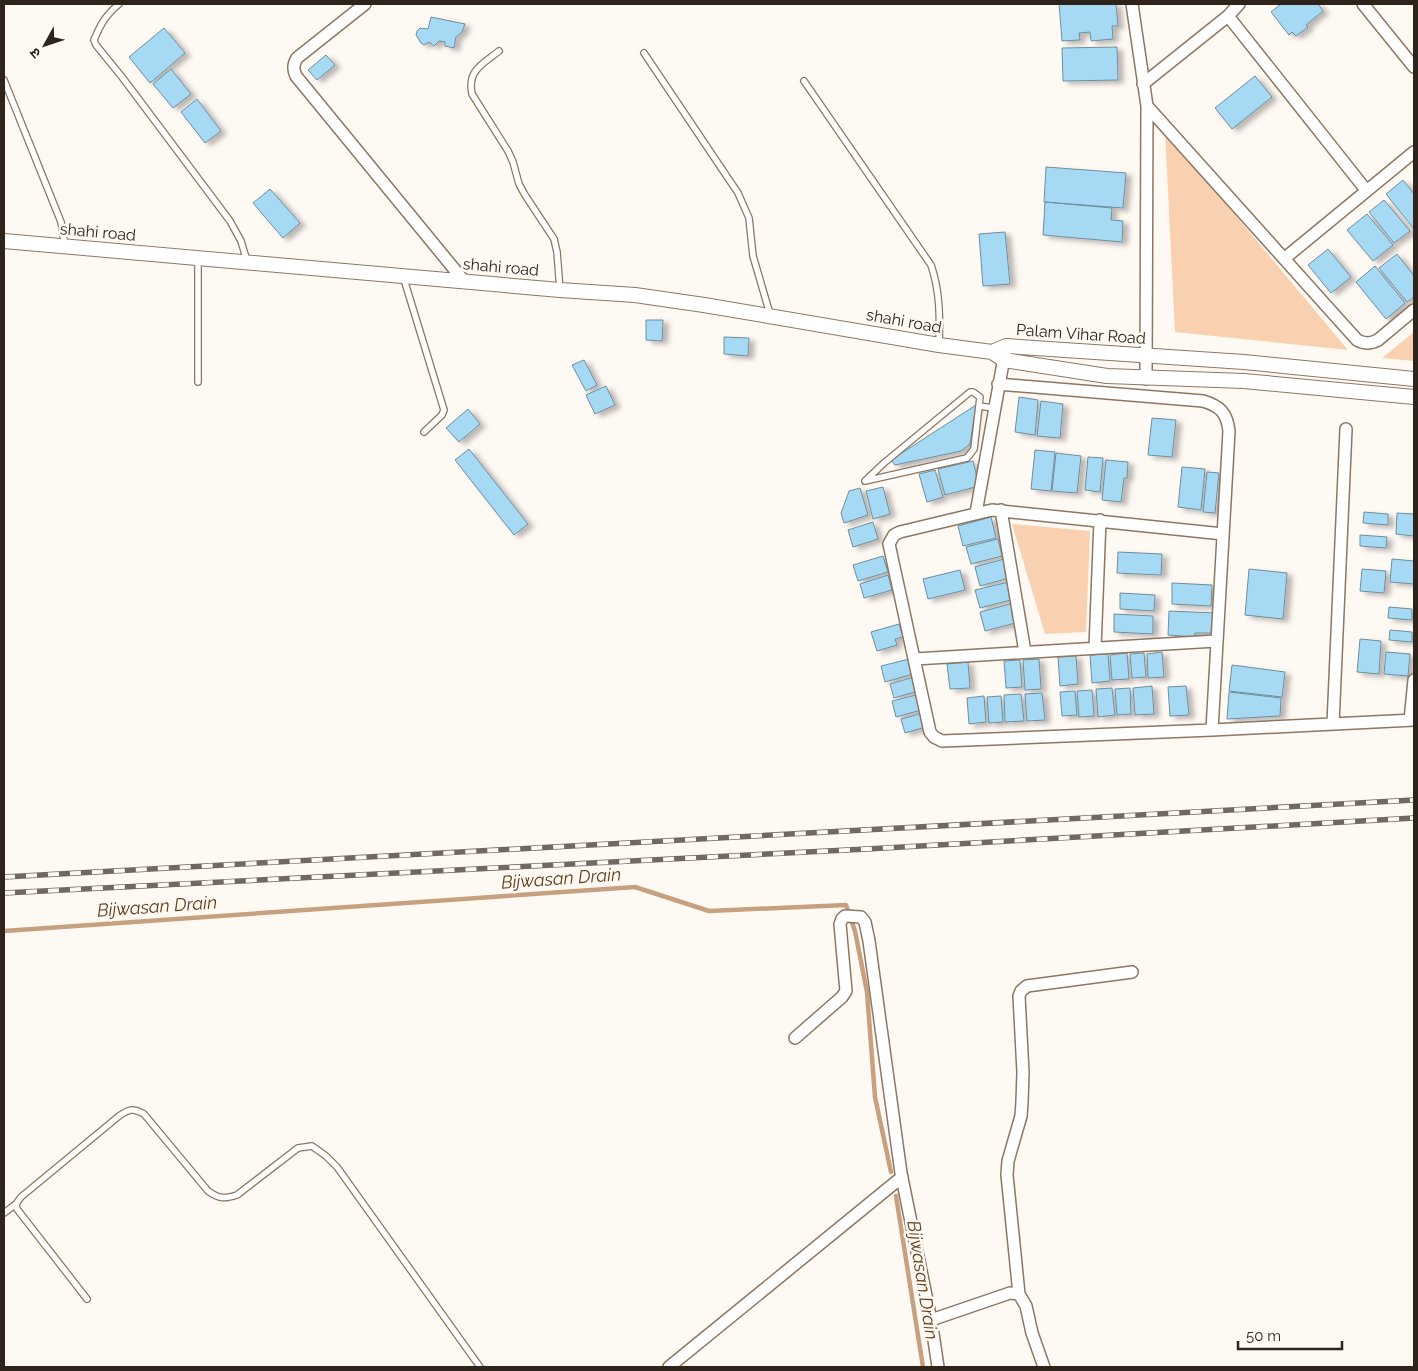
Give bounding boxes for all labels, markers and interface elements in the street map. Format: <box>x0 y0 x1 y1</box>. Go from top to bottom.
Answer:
north arrow <box>20 20 70 70</box>
text: उ <box>26 44 44 62</box>
street label: shahi road <box>59 219 137 245</box>
street label: shahi road <box>462 254 540 280</box>
street label: shahi road <box>865 305 943 337</box>
street label: Palam Vihar Road <box>1015 320 1147 348</box>
water label: Bijwasan Drain <box>500 863 622 893</box>
water label: Bijwasan Drain <box>96 891 218 921</box>
water label: Bijwasan Drain <box>903 1219 943 1341</box>
scale bar <box>1238 1318 1342 1350</box>
text: 50 m <box>1246 1327 1281 1345</box>

